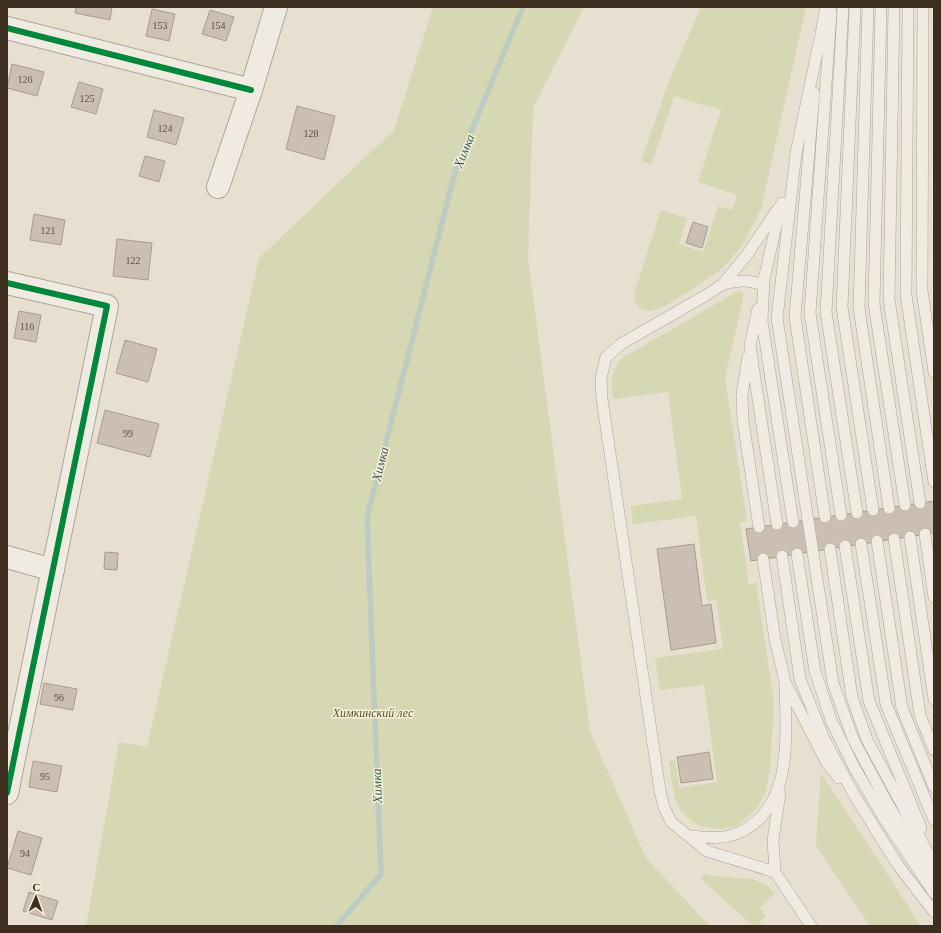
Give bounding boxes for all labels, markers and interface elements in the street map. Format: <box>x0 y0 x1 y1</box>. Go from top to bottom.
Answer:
house number: 153 <box>153 20 168 31</box>
house number: 154 <box>211 20 226 31</box>
house number: 126 <box>18 74 33 85</box>
house number: 125 <box>80 93 95 104</box>
house number: 124 <box>158 123 173 134</box>
house number: 128 <box>304 128 319 139</box>
water label: Химка <box>450 132 478 171</box>
house number: 121 <box>41 225 56 236</box>
house number: 122 <box>126 255 141 266</box>
house number: 116 <box>20 321 34 332</box>
house number: 99 <box>123 428 133 439</box>
water label: Химка <box>368 445 392 484</box>
house number: 96 <box>54 692 64 703</box>
park label: Химкинский лес <box>332 706 414 720</box>
water label: Химка <box>369 768 385 805</box>
house number: 95 <box>40 771 50 782</box>
house number: 94 <box>20 848 30 859</box>
north arrow <box>16 877 56 917</box>
text: С <box>32 881 41 893</box>

